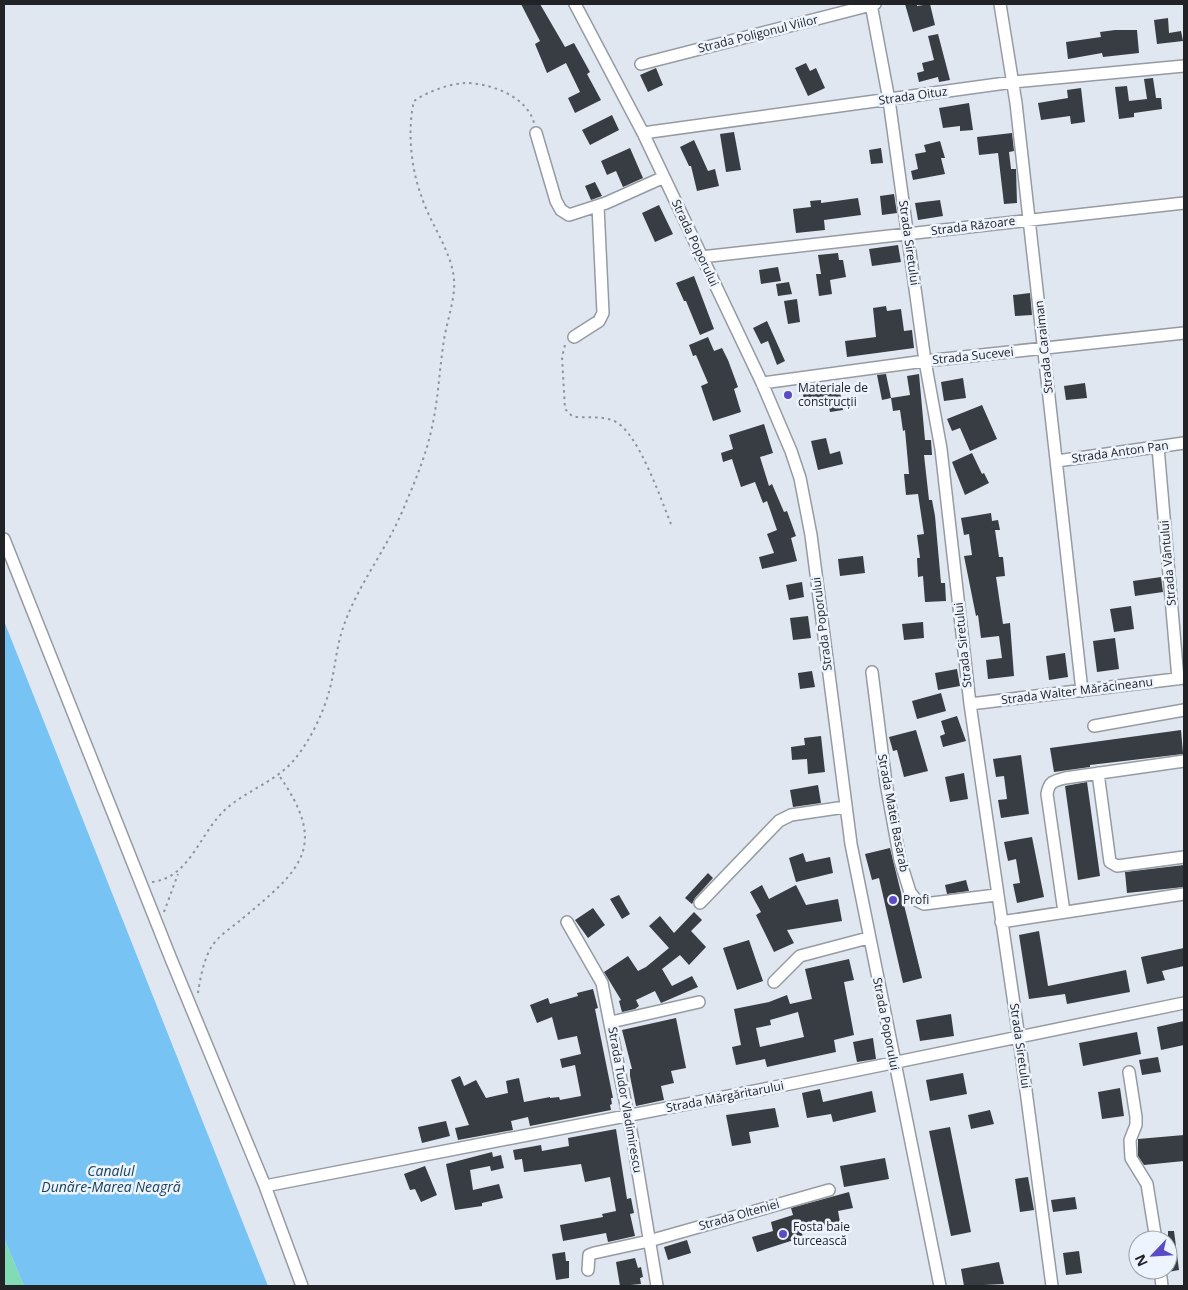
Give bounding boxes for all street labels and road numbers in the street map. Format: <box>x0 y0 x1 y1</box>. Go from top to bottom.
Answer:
street label: Strada Poligonul Viilor <box>696 10 820 57</box>
street label: Strada Oituz <box>877 82 949 109</box>
street label: Strada Poporului <box>668 196 723 289</box>
street label: Strada Siretului <box>895 199 924 287</box>
street label: Strada Răzoare <box>930 212 1016 239</box>
street label: Strada Caraiman <box>1030 300 1057 394</box>
street label: Strada Sucevei <box>931 343 1014 368</box>
street label: Strada Anton Pan <box>1070 436 1170 467</box>
street label: Strada Vântului <box>1155 520 1180 607</box>
street label: Strada Poporului <box>807 576 836 672</box>
street label: Strada Siretului <box>950 601 975 689</box>
street label: Strada Walter Mărăcineanu <box>1000 673 1154 708</box>
street label: Strada Matei Basarab <box>874 752 913 873</box>
street label: Strada Poporului <box>869 976 904 1072</box>
street label: Strada Siretului <box>1006 1002 1035 1090</box>
street label: Strada Tudor Vladimirescu <box>604 1026 647 1174</box>
street label: Strada Mărgăritarului <box>665 1077 785 1116</box>
street label: Strada Olteniei <box>697 1195 781 1234</box>

